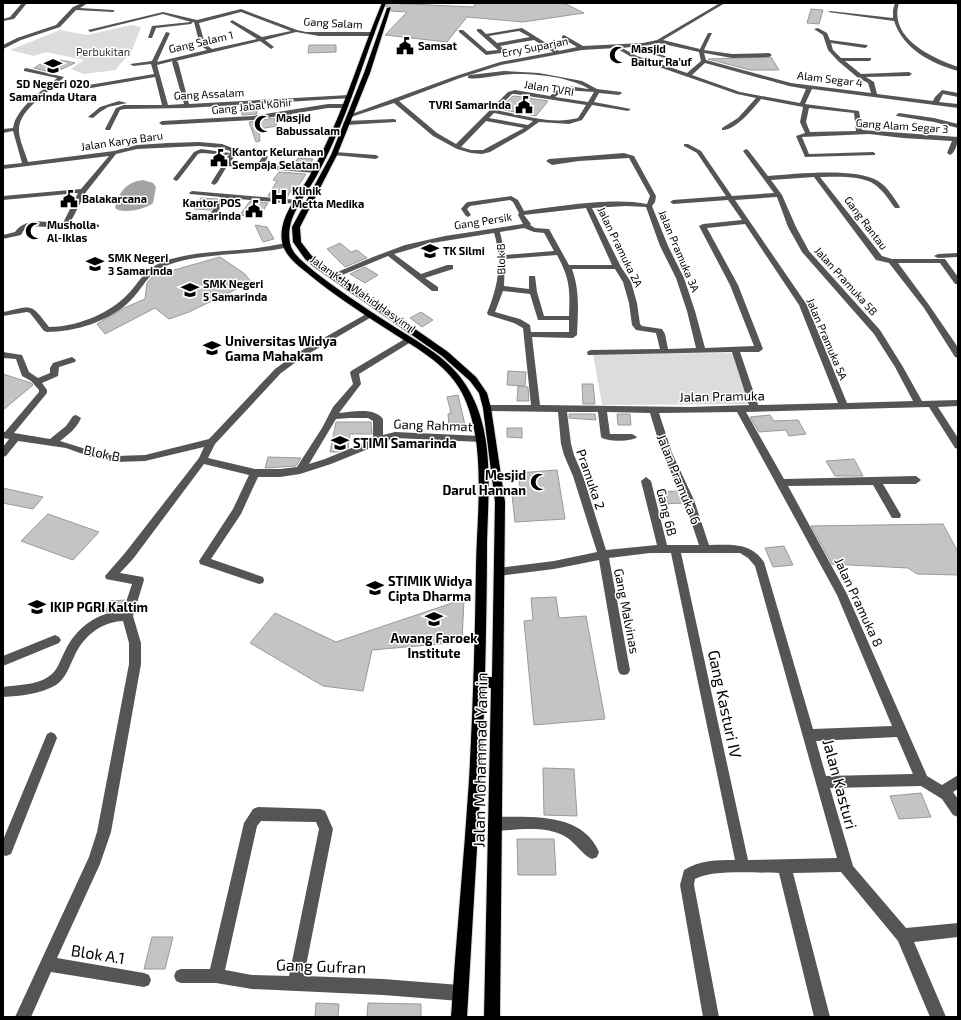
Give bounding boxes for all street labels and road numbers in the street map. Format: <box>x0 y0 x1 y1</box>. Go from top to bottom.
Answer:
street label: Gang Salam <box>303 14 363 31</box>
street label: Gang Salam 1 <box>167 28 234 55</box>
street label: Erry Suparjan <box>501 34 569 60</box>
street label: Alam Segar 4 <box>797 68 864 89</box>
street label: Jalan TVRI <box>523 77 575 98</box>
street label: Gang Assalam <box>173 85 245 102</box>
street label: Gang Jabal Kohir <box>211 95 294 116</box>
street label: Gang Alam Segar 3 <box>855 116 949 135</box>
street label: Jalan Karya Baru <box>80 128 164 153</box>
street label: Gang Rantau <box>842 193 891 252</box>
street label: Jalan Pramuka 2A <box>595 204 646 289</box>
street label: Jalan Pramuka 3A <box>656 208 703 294</box>
street label: Gang Persik <box>453 209 513 232</box>
street label: Blok B <box>494 243 507 275</box>
street label: Jalan Pramuka 5B <box>812 244 881 318</box>
street label: Jalan K.H. Wahid Hasyim I <box>308 252 419 335</box>
street label: Jalan Pramuka 5A <box>804 296 851 382</box>
street label: Jalan Pramuka <box>679 387 765 405</box>
street label: Gang Rahmat <box>393 416 473 434</box>
street label: Jalan Pramuka 6 <box>654 432 704 526</box>
street label: Blok B <box>82 441 122 465</box>
street label: Pramuka 2 <box>573 447 609 511</box>
street label: Gang 6B <box>653 487 681 537</box>
street label: Jalan Pramuka 8 <box>831 555 887 649</box>
street label: Gang Malvinas <box>611 567 643 655</box>
street label: Gang Kasturi IV <box>705 648 746 760</box>
street label: Jalan Mohammad Yamin <box>468 672 491 848</box>
street label: Jalan Kasturi <box>819 737 862 831</box>
street label: Blok A.1 <box>70 940 126 967</box>
street label: Gang Gufran <box>276 954 367 977</box>

